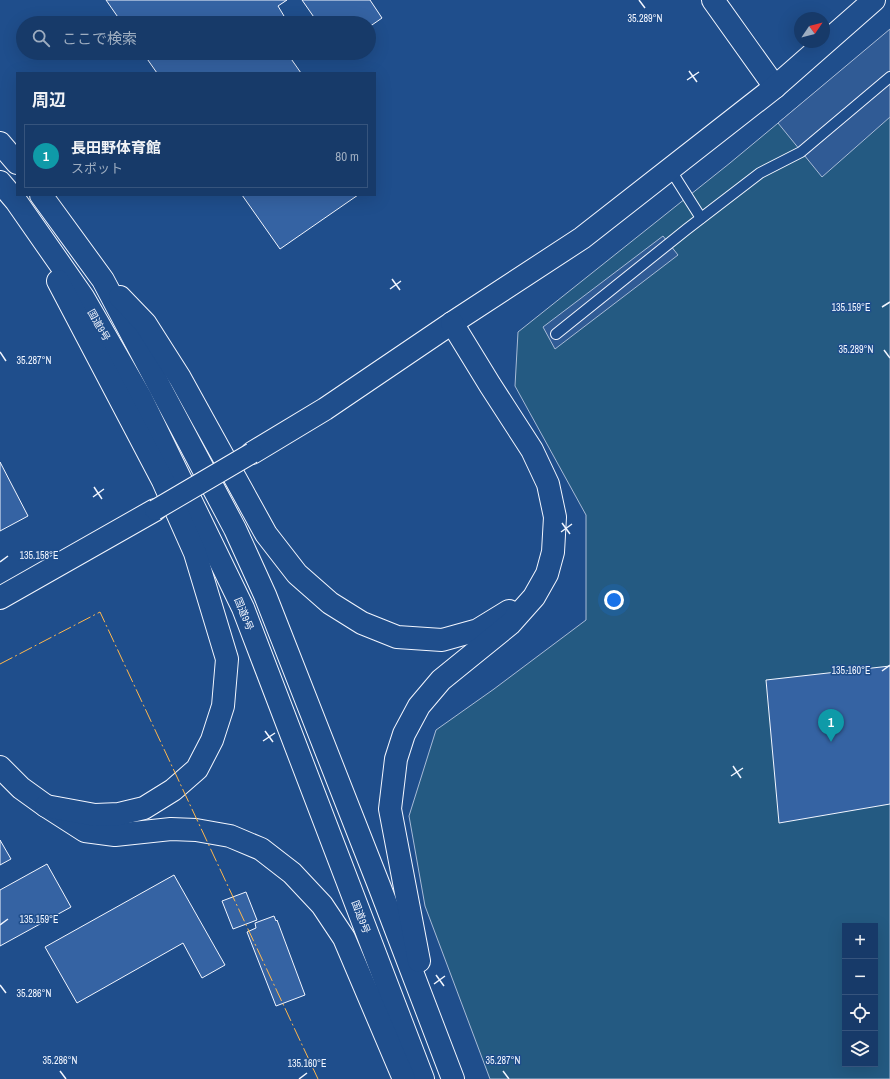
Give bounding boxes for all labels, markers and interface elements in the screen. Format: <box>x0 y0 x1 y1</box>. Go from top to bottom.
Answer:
text: 35.289°N <box>628 12 663 25</box>
north arrow <box>794 12 830 48</box>
search box <box>16 16 376 60</box>
icon: search <box>30 27 52 49</box>
text: ここで検索 <box>62 28 137 49</box>
text: 周辺 <box>32 88 66 111</box>
text: 長田野体育館 <box>71 137 161 158</box>
text: 1 <box>43 148 49 165</box>
text: 80 m <box>335 148 359 165</box>
text: スポット <box>71 160 123 177</box>
text: 135.159°E <box>831 301 871 314</box>
street label: 国道9号 <box>85 307 113 343</box>
text: 35.289°N <box>839 343 874 356</box>
text: 35.287°N <box>17 354 52 367</box>
text: 135.158°E <box>19 549 59 562</box>
your location <box>604 590 624 610</box>
street label: 国道9号 <box>231 596 257 632</box>
text: 135.160°E <box>831 664 871 677</box>
pin: 1 <box>818 709 844 742</box>
street label: 国道9号 <box>349 899 373 935</box>
text: 135.159°E <box>19 913 59 926</box>
map controls <box>842 923 878 1067</box>
button: + <box>842 923 878 959</box>
button: − <box>842 959 878 995</box>
text: 35.286°N <box>17 987 52 1000</box>
button: locate <box>842 995 878 1031</box>
button: layers <box>842 1031 878 1067</box>
text: 35.286°N <box>43 1054 78 1067</box>
text: 35.287°N <box>486 1054 521 1067</box>
text: 135.160°E <box>287 1057 327 1070</box>

